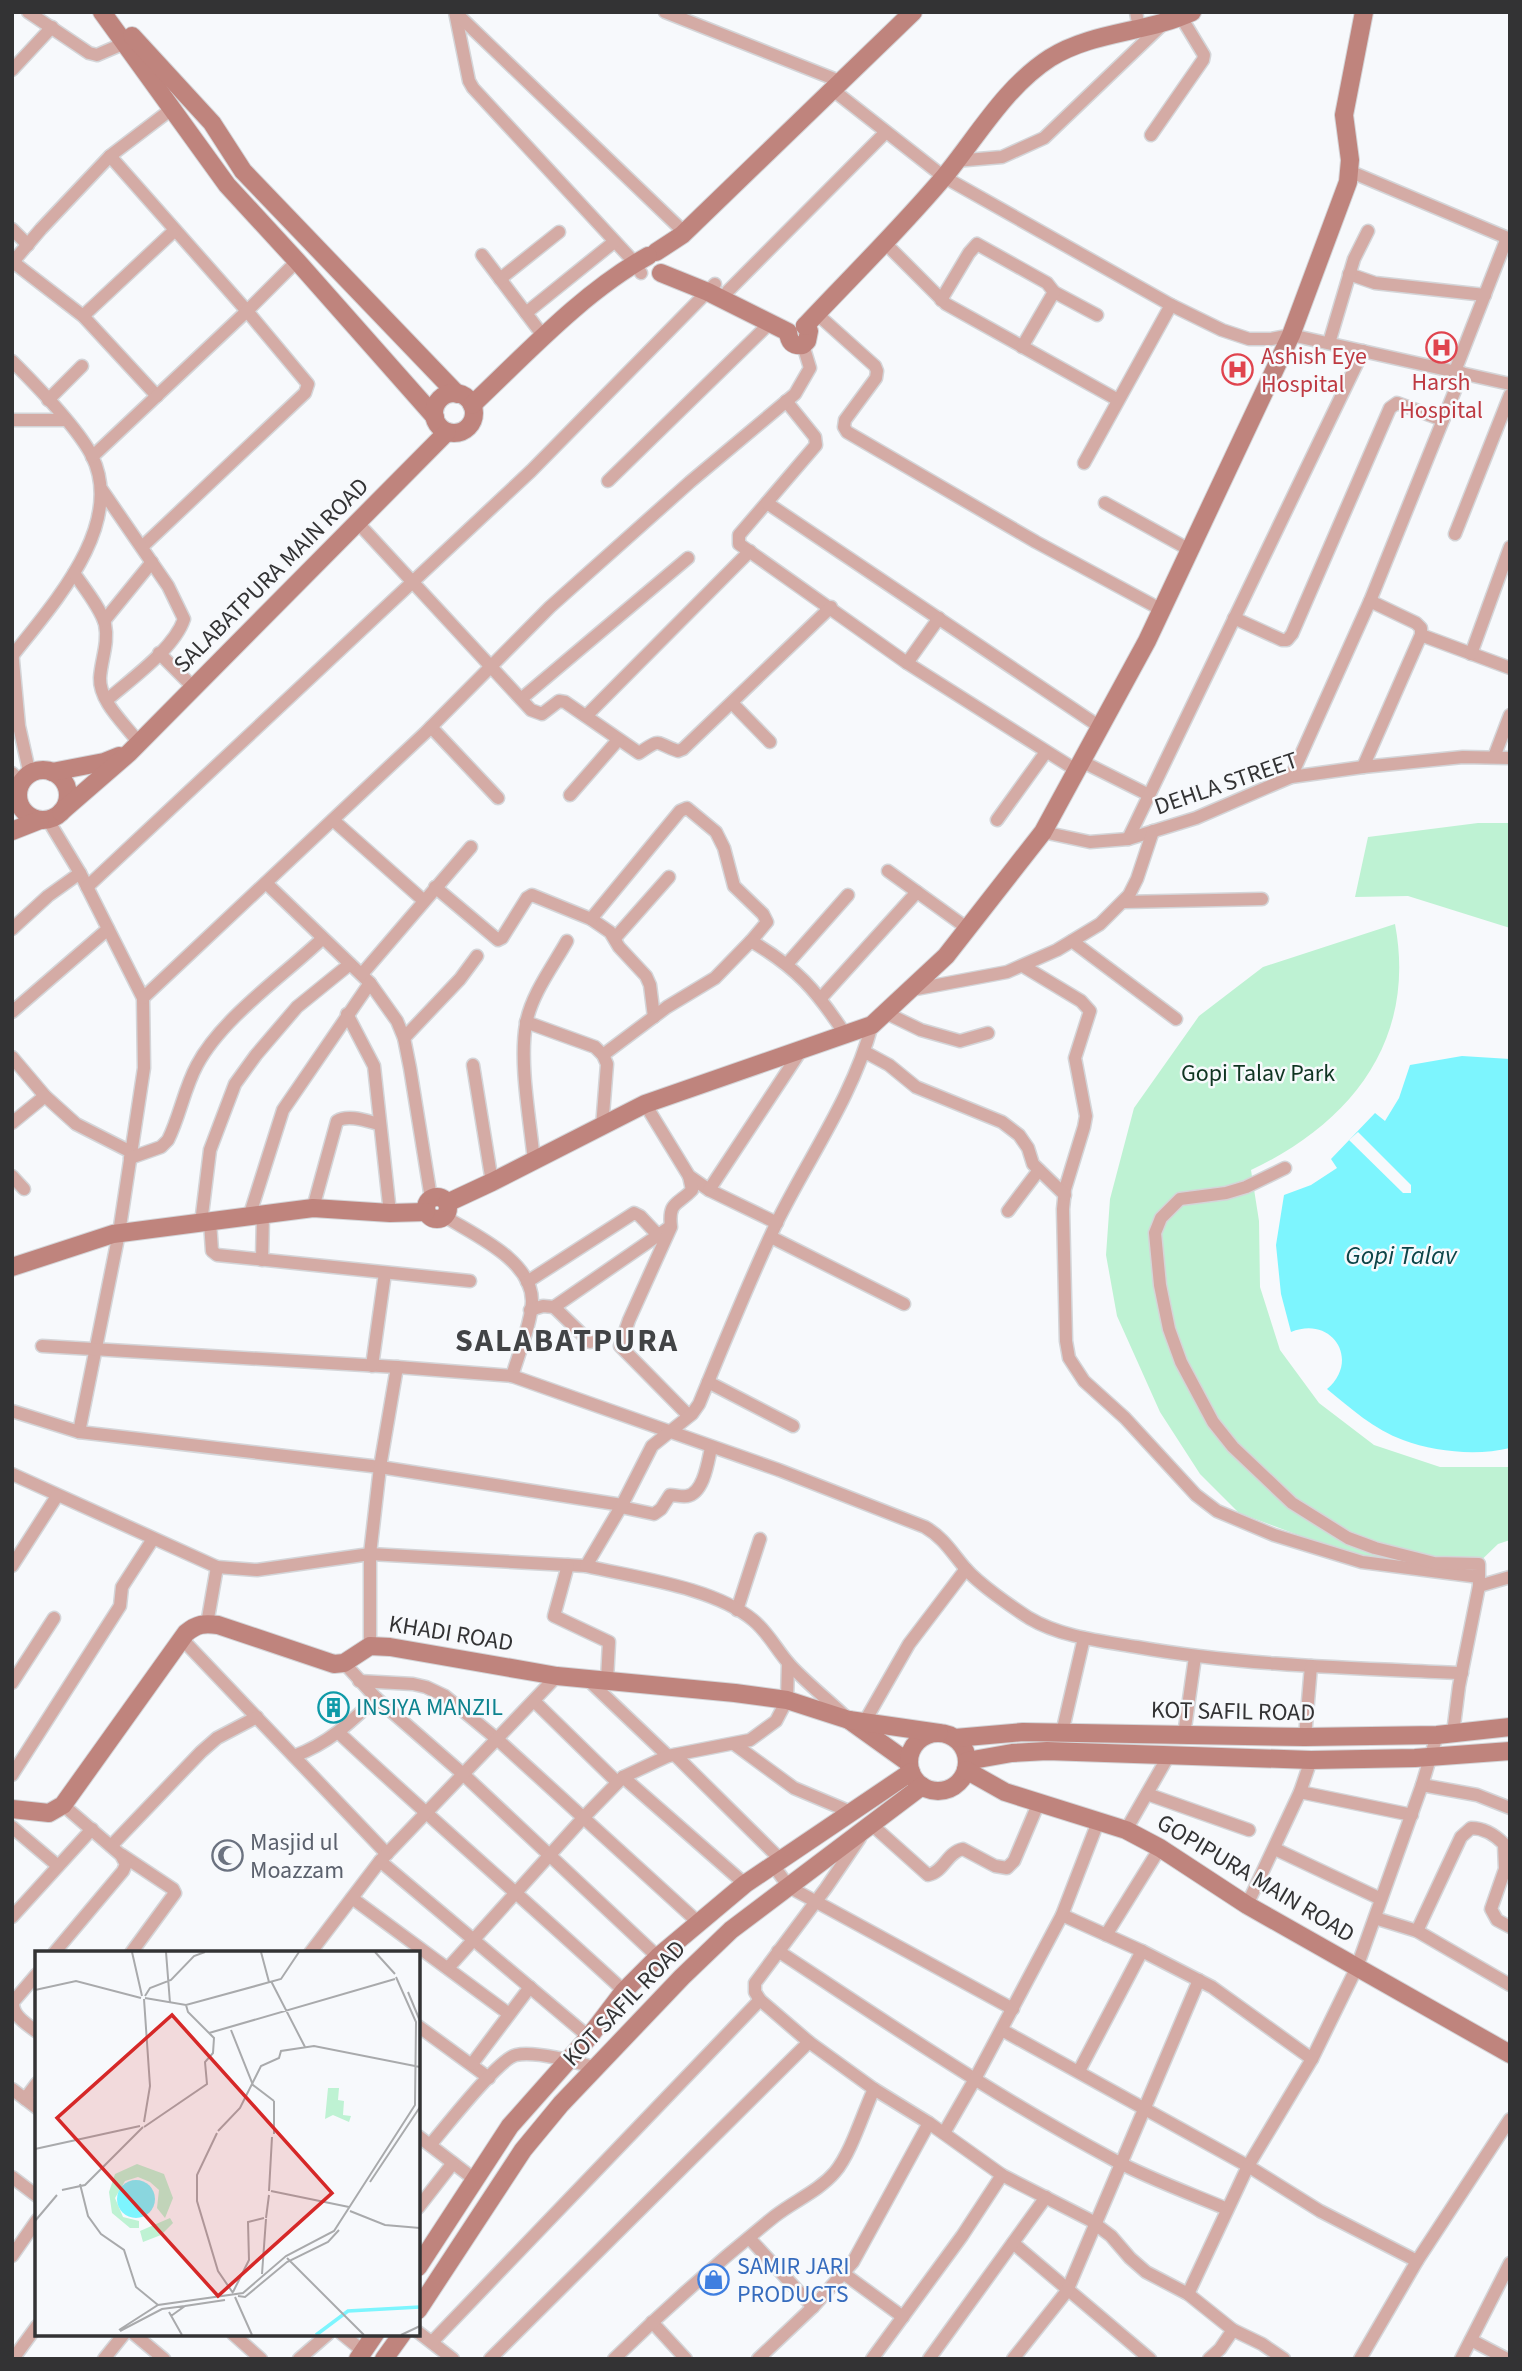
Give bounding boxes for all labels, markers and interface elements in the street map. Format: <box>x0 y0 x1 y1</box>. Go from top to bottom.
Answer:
hospital icon: Harsh Hospital <box>1424 331 1458 365</box>
place label: Ashish Eye Hospital <box>1261 339 1367 402</box>
hospital icon: Ashish Eye Hospital <box>1221 353 1255 387</box>
place label: Harsh Hospital <box>1399 365 1483 428</box>
street label: SALABATPURA MAIN ROAD <box>166 470 377 681</box>
street label: DEHLA STREET <box>1150 743 1303 824</box>
park label: Gopi Talav Park <box>1181 1056 1335 1091</box>
water label: Gopi Talav <box>1345 1237 1458 1274</box>
district label: SALABATPURA <box>455 1318 679 1364</box>
street label: KHADI ROAD <box>386 1606 516 1661</box>
building icon: INSIYA MANZIL <box>316 1690 350 1724</box>
place label: INSIYA MANZIL <box>356 1690 503 1725</box>
street label: KOT SAFIL ROAD <box>1151 1693 1315 1730</box>
street label: GOPIPURA MAIN ROAD <box>1150 1805 1361 1951</box>
place label: Masjid ul Moazzam <box>250 1825 344 1888</box>
mosque icon: Masjid ul Moazzam <box>210 1839 244 1873</box>
street label: KOT SAFIL ROAD <box>555 1932 694 2075</box>
inset map <box>35 1951 420 2336</box>
place label: SAMIR JARI PRODUCTS <box>737 2249 850 2312</box>
shop icon: SAMIR JARI PRODUCTS <box>697 2263 731 2297</box>

